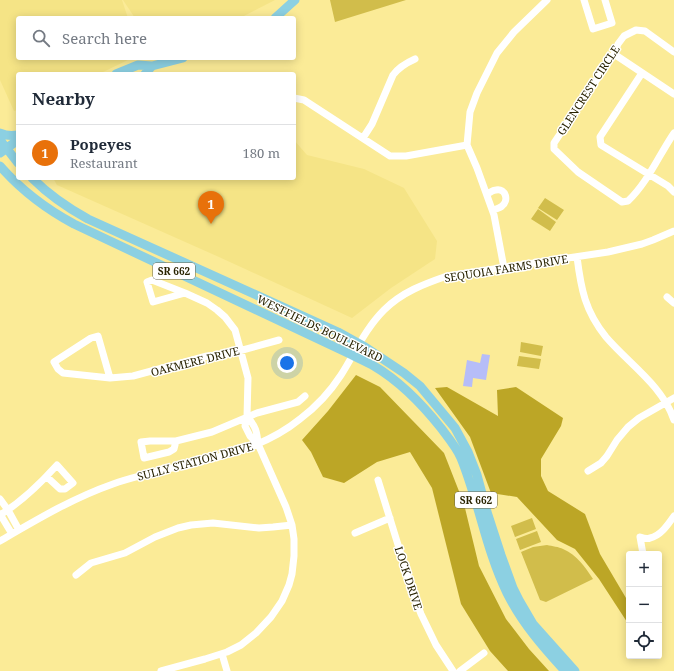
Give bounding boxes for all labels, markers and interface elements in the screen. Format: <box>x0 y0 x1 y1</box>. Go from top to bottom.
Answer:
search box <box>16 16 296 60</box>
icon: search <box>30 27 52 49</box>
text: Search here <box>62 28 147 48</box>
street label: GLENCREST CIRCLE <box>553 42 623 138</box>
text: Nearby <box>32 87 95 110</box>
text: Popeyes <box>70 134 132 154</box>
text: 1 <box>41 144 49 162</box>
text: 180 m <box>243 144 280 162</box>
text: Restaurant <box>70 154 138 172</box>
pin: 1 <box>198 191 224 224</box>
street label: SEQUOIA FARMS DRIVE <box>443 251 569 285</box>
road number: SR 662 <box>153 263 195 279</box>
street label: WESTFIELDS BOULEVARD <box>255 291 385 365</box>
street label: OAKMERE DRIVE <box>149 343 241 379</box>
your location <box>277 353 297 373</box>
street label: SULLY STATION DRIVE <box>135 438 255 484</box>
road number: SR 662 <box>455 492 497 508</box>
street label: LOCK DRIVE <box>392 544 426 612</box>
map controls <box>626 551 662 659</box>
button: + <box>626 551 662 587</box>
button: − <box>626 587 662 623</box>
button: locate <box>626 623 662 659</box>

